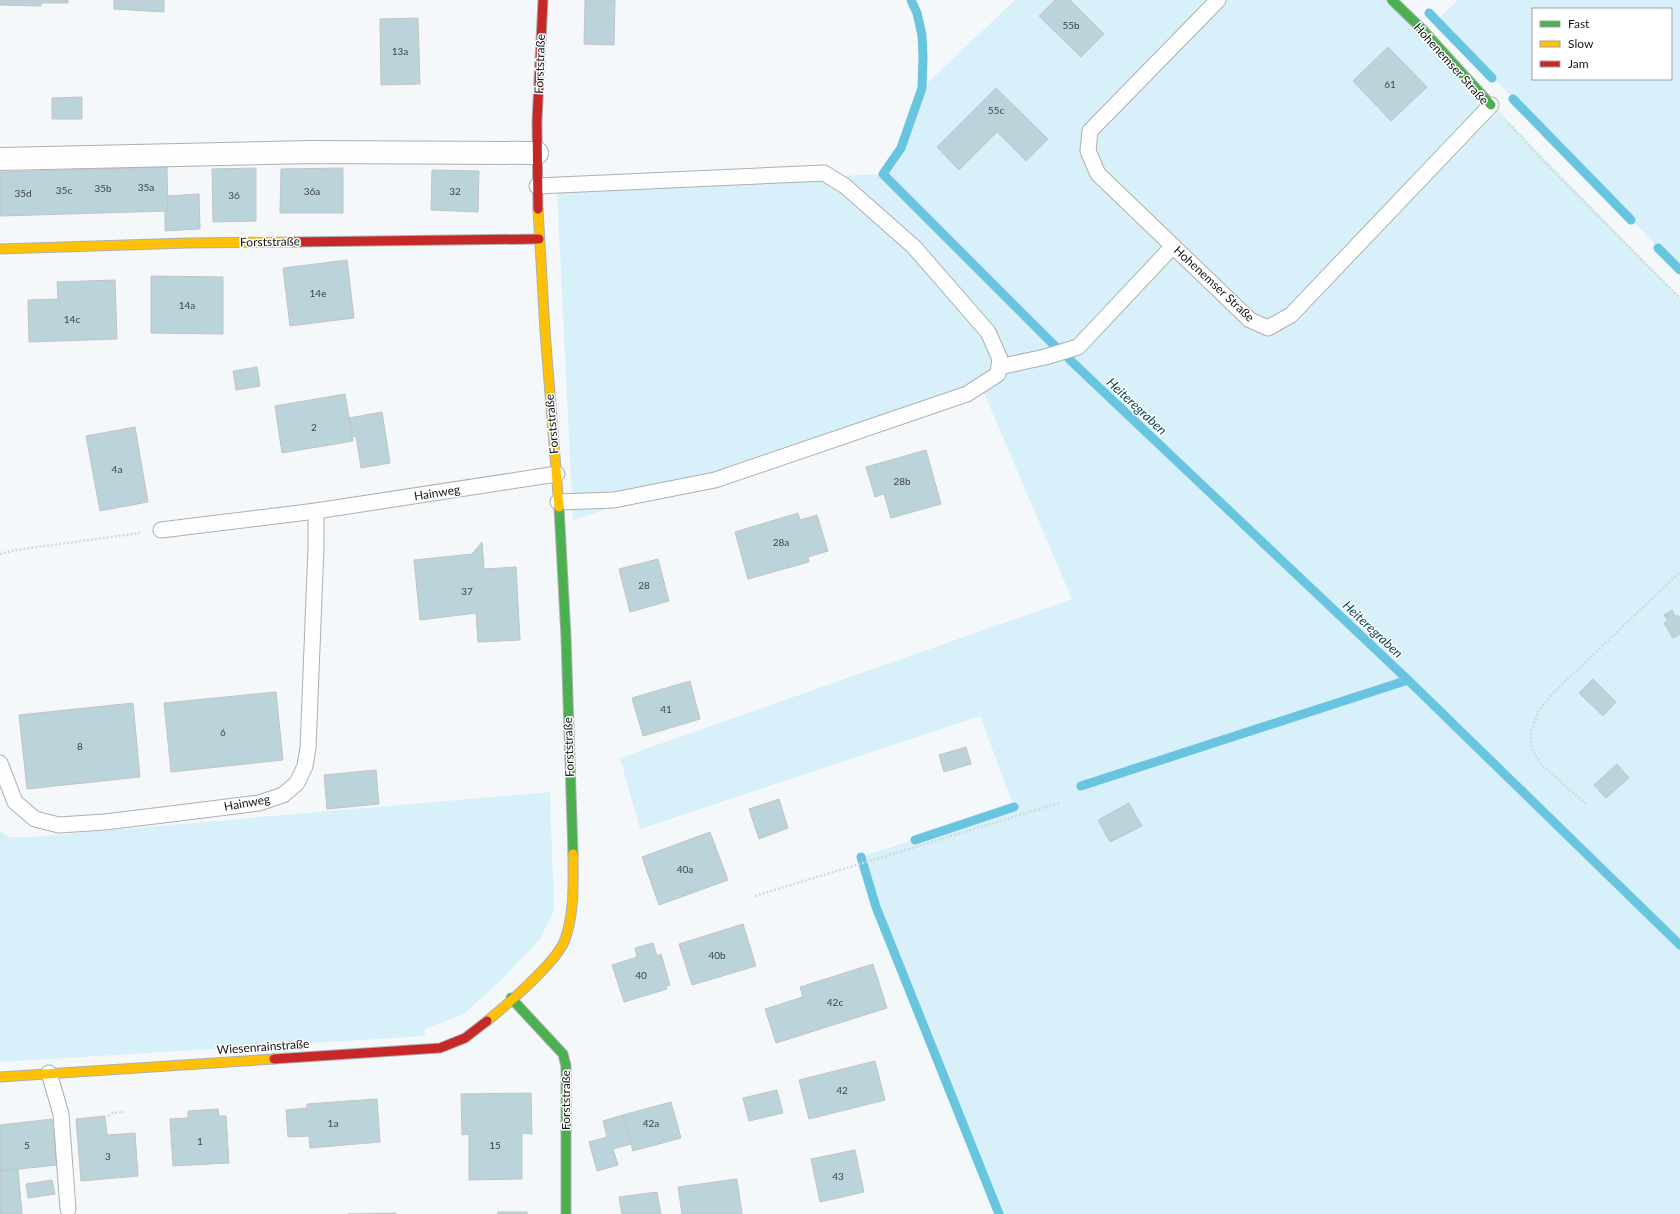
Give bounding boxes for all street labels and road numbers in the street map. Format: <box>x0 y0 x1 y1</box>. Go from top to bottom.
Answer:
street label: Hohenemser Straße <box>1411 20 1492 108</box>
street label: Forststraße <box>531 34 548 94</box>
street label: Forststraße <box>240 233 300 250</box>
street label: Hohenemser Straße <box>1171 243 1258 325</box>
street label: Forststraße <box>541 394 562 455</box>
street label: Hainweg <box>413 481 461 504</box>
street label: Forststraße <box>560 717 577 777</box>
street label: Hainweg <box>223 791 271 814</box>
street label: Wiesenrainstraße <box>216 1036 310 1057</box>
street label: Forststraße <box>558 1070 573 1130</box>

